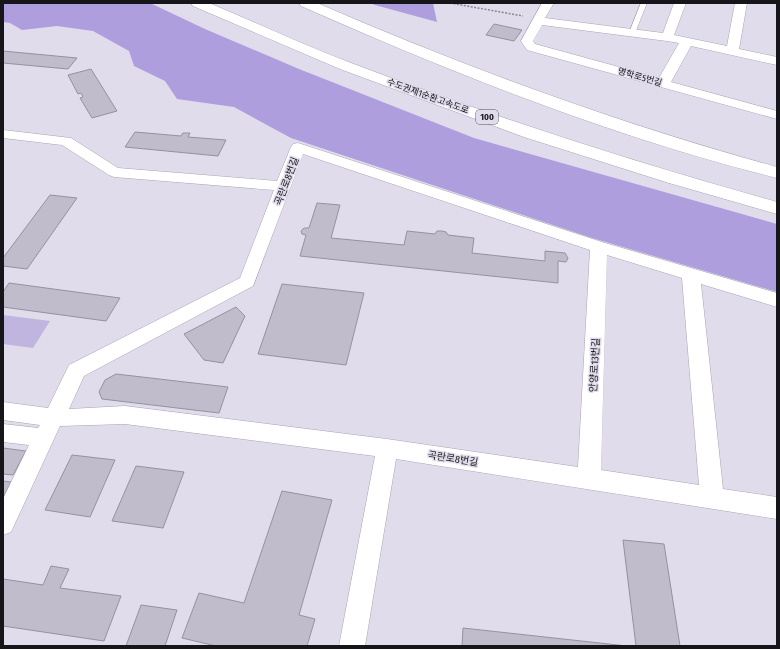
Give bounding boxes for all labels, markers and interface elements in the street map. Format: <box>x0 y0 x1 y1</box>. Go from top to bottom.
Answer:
street label: 명학로5번길 <box>617 65 664 88</box>
street label: 수도권제1순환고속도로 <box>386 76 471 115</box>
road number: 100 <box>476 110 498 124</box>
street label: 곡란로8번길 <box>272 155 302 207</box>
street label: 안양로13번길 <box>588 338 602 393</box>
street label: 곡란로8번길 <box>427 449 479 469</box>

